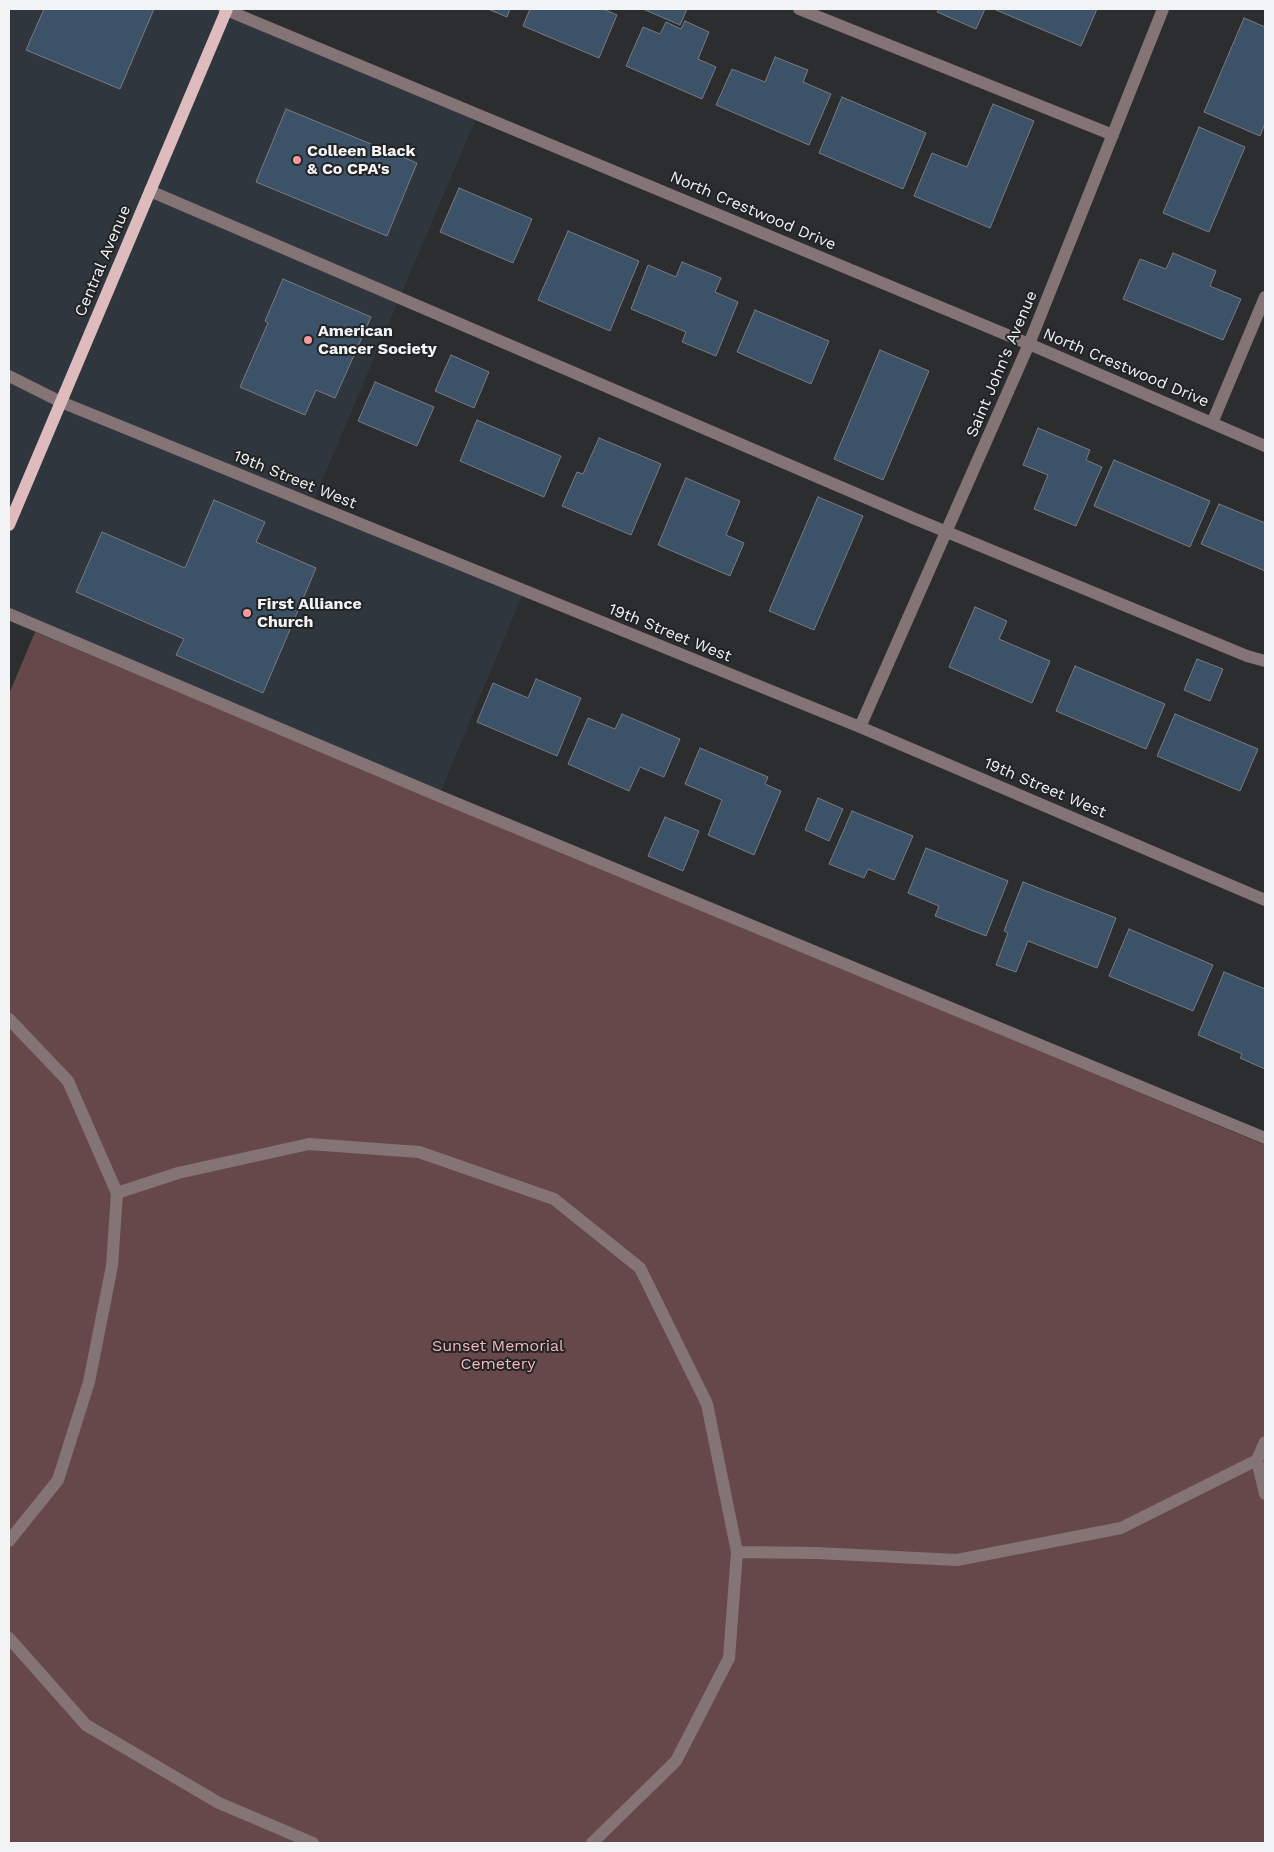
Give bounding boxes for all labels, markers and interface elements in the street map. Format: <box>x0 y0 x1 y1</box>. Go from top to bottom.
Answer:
place label: Colleen Black & Co CPA's <box>307 141 415 179</box>
marker: Colleen Black & Co CPA's <box>291 154 303 166</box>
street label: North Crestwood Drive <box>667 167 839 255</box>
street label: Central Avenue <box>71 202 135 320</box>
street label: Saint John's Avenue <box>962 288 1042 440</box>
place label: American Cancer Society <box>318 321 437 359</box>
street label: North Crestwood Drive <box>1040 324 1212 412</box>
marker: American Cancer Society <box>302 334 314 346</box>
street label: 19th Street West <box>231 447 359 513</box>
place label: First Alliance Church <box>257 594 362 632</box>
street label: 19th Street West <box>606 600 734 666</box>
marker: First Alliance Church <box>241 607 253 619</box>
street label: 19th Street West <box>981 754 1109 822</box>
park label: Sunset Memorial Cemetery <box>432 1336 564 1374</box>

